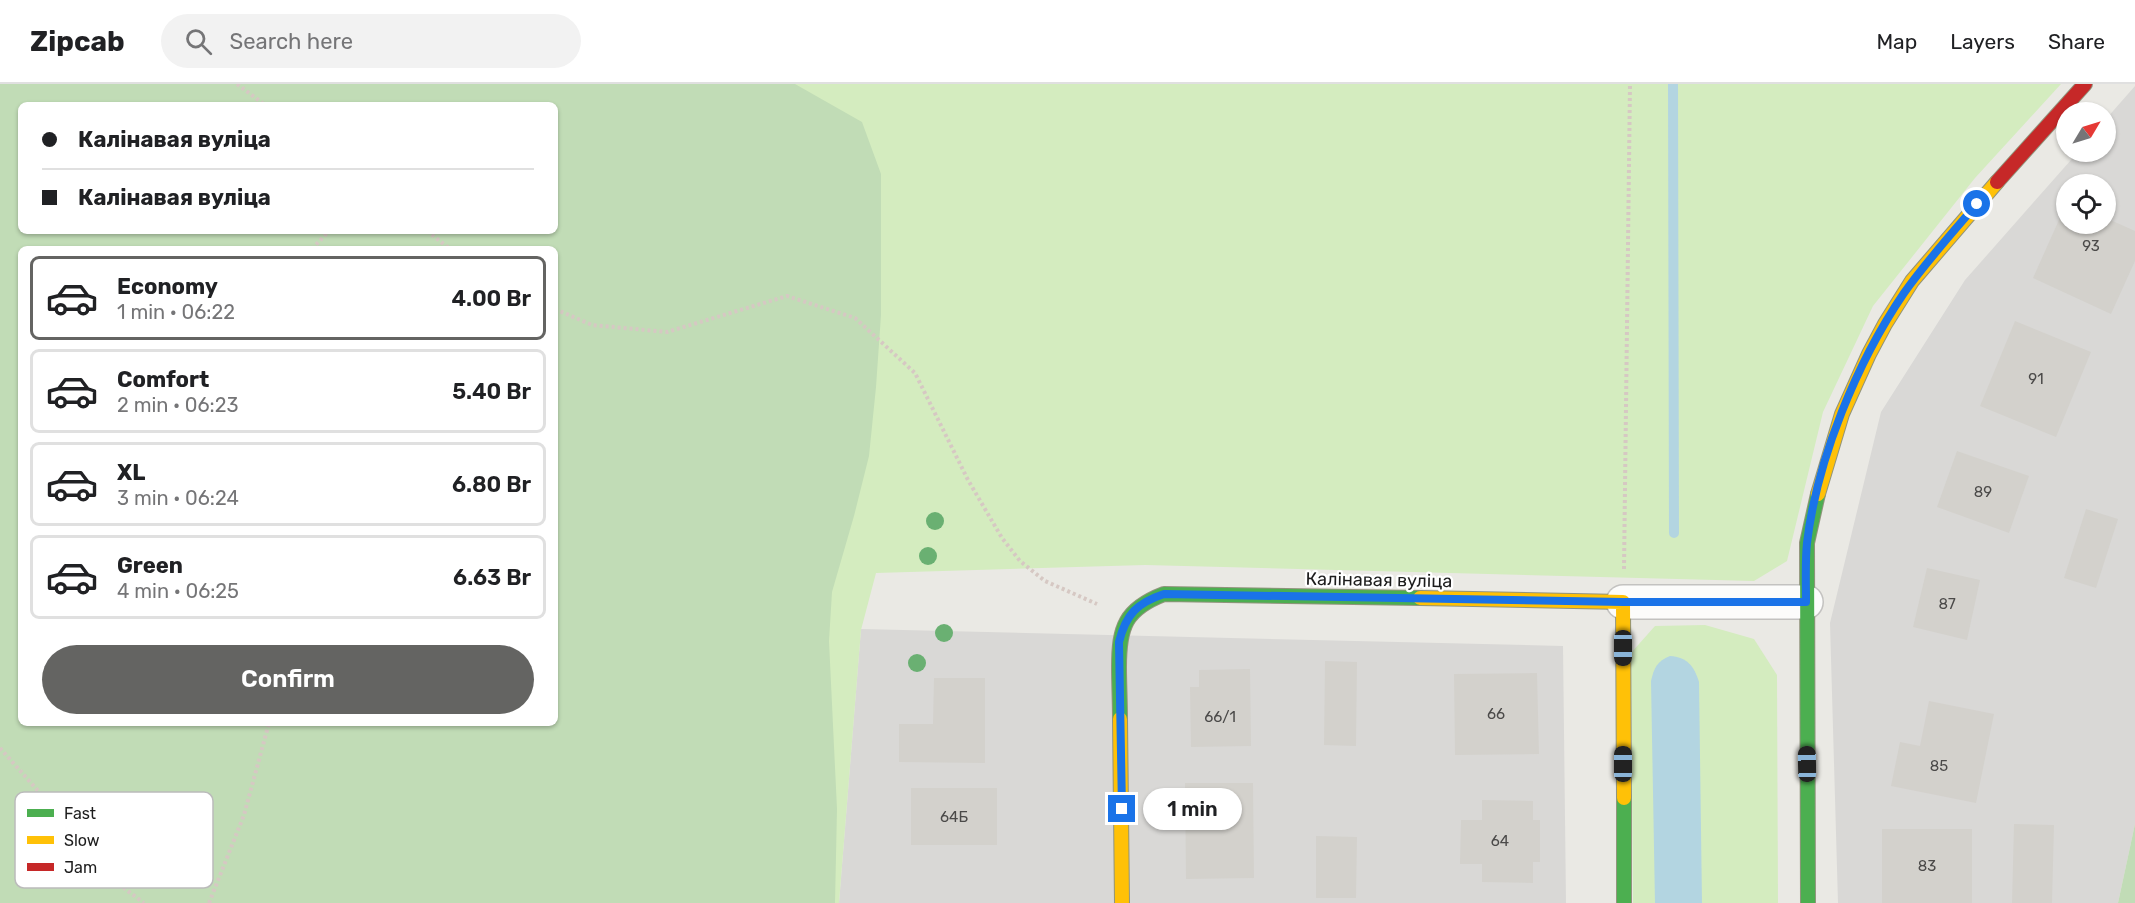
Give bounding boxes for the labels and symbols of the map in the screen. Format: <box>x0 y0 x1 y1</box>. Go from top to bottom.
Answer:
north arrow <box>2056 102 2116 162</box>
route start <box>1963 190 1990 217</box>
house number: 93 <box>2082 237 2100 255</box>
house number: 91 <box>2028 370 2044 388</box>
house number: 89 <box>1974 483 1992 501</box>
street label: Калінавая вуліца <box>1305 568 1453 592</box>
house number: 87 <box>1938 595 1956 613</box>
car <box>1614 630 1632 666</box>
house number: 66 <box>1487 705 1505 723</box>
house number: 66/1 <box>1204 708 1236 726</box>
car <box>1614 746 1632 782</box>
car <box>1798 746 1816 782</box>
house number: 85 <box>1930 757 1948 775</box>
callout: 1 min <box>1143 788 1242 830</box>
legend <box>15 792 213 888</box>
route end <box>1108 795 1135 822</box>
text: Fast <box>64 804 96 823</box>
house number: 64Б <box>940 808 968 826</box>
text: Slow <box>64 831 100 850</box>
house number: 64 <box>1491 832 1509 850</box>
house number: 83 <box>1918 857 1936 875</box>
text: Jam <box>64 858 97 877</box>

